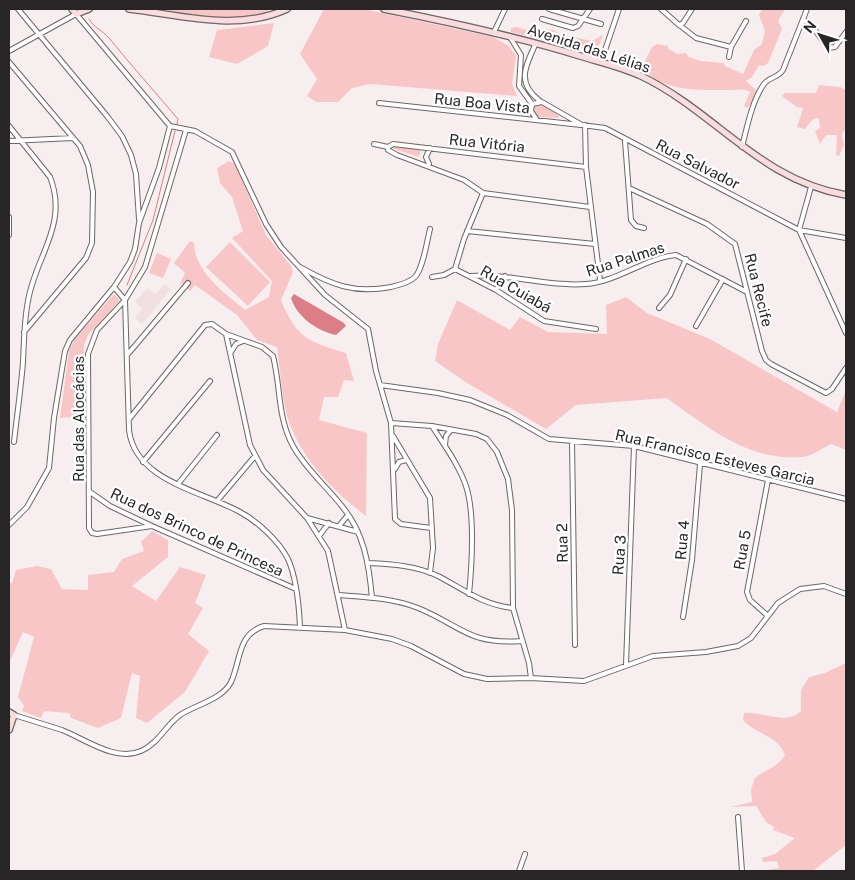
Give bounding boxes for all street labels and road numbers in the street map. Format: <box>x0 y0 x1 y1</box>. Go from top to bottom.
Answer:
street label: Avenida das Lélias <box>526 20 652 76</box>
street label: Rua Boa Vista <box>433 90 531 116</box>
street label: Rua Vitória <box>448 131 526 155</box>
street label: Rua Salvador <box>653 136 743 193</box>
street label: Rua Palmas <box>584 238 666 280</box>
street label: Rua Recife <box>742 251 776 329</box>
street label: Rua Cuiabá <box>478 262 554 316</box>
street label: Rua das Alocácias <box>70 356 87 482</box>
street label: Rua Francisco Esteves Garcia <box>614 426 816 488</box>
street label: Rua dos Brinco de Princesa <box>108 484 286 580</box>
street label: Rua 4 <box>672 519 692 561</box>
street label: Rua 2 <box>553 523 571 563</box>
street label: Rua 5 <box>730 529 754 571</box>
street label: Rua 3 <box>609 534 629 576</box>

